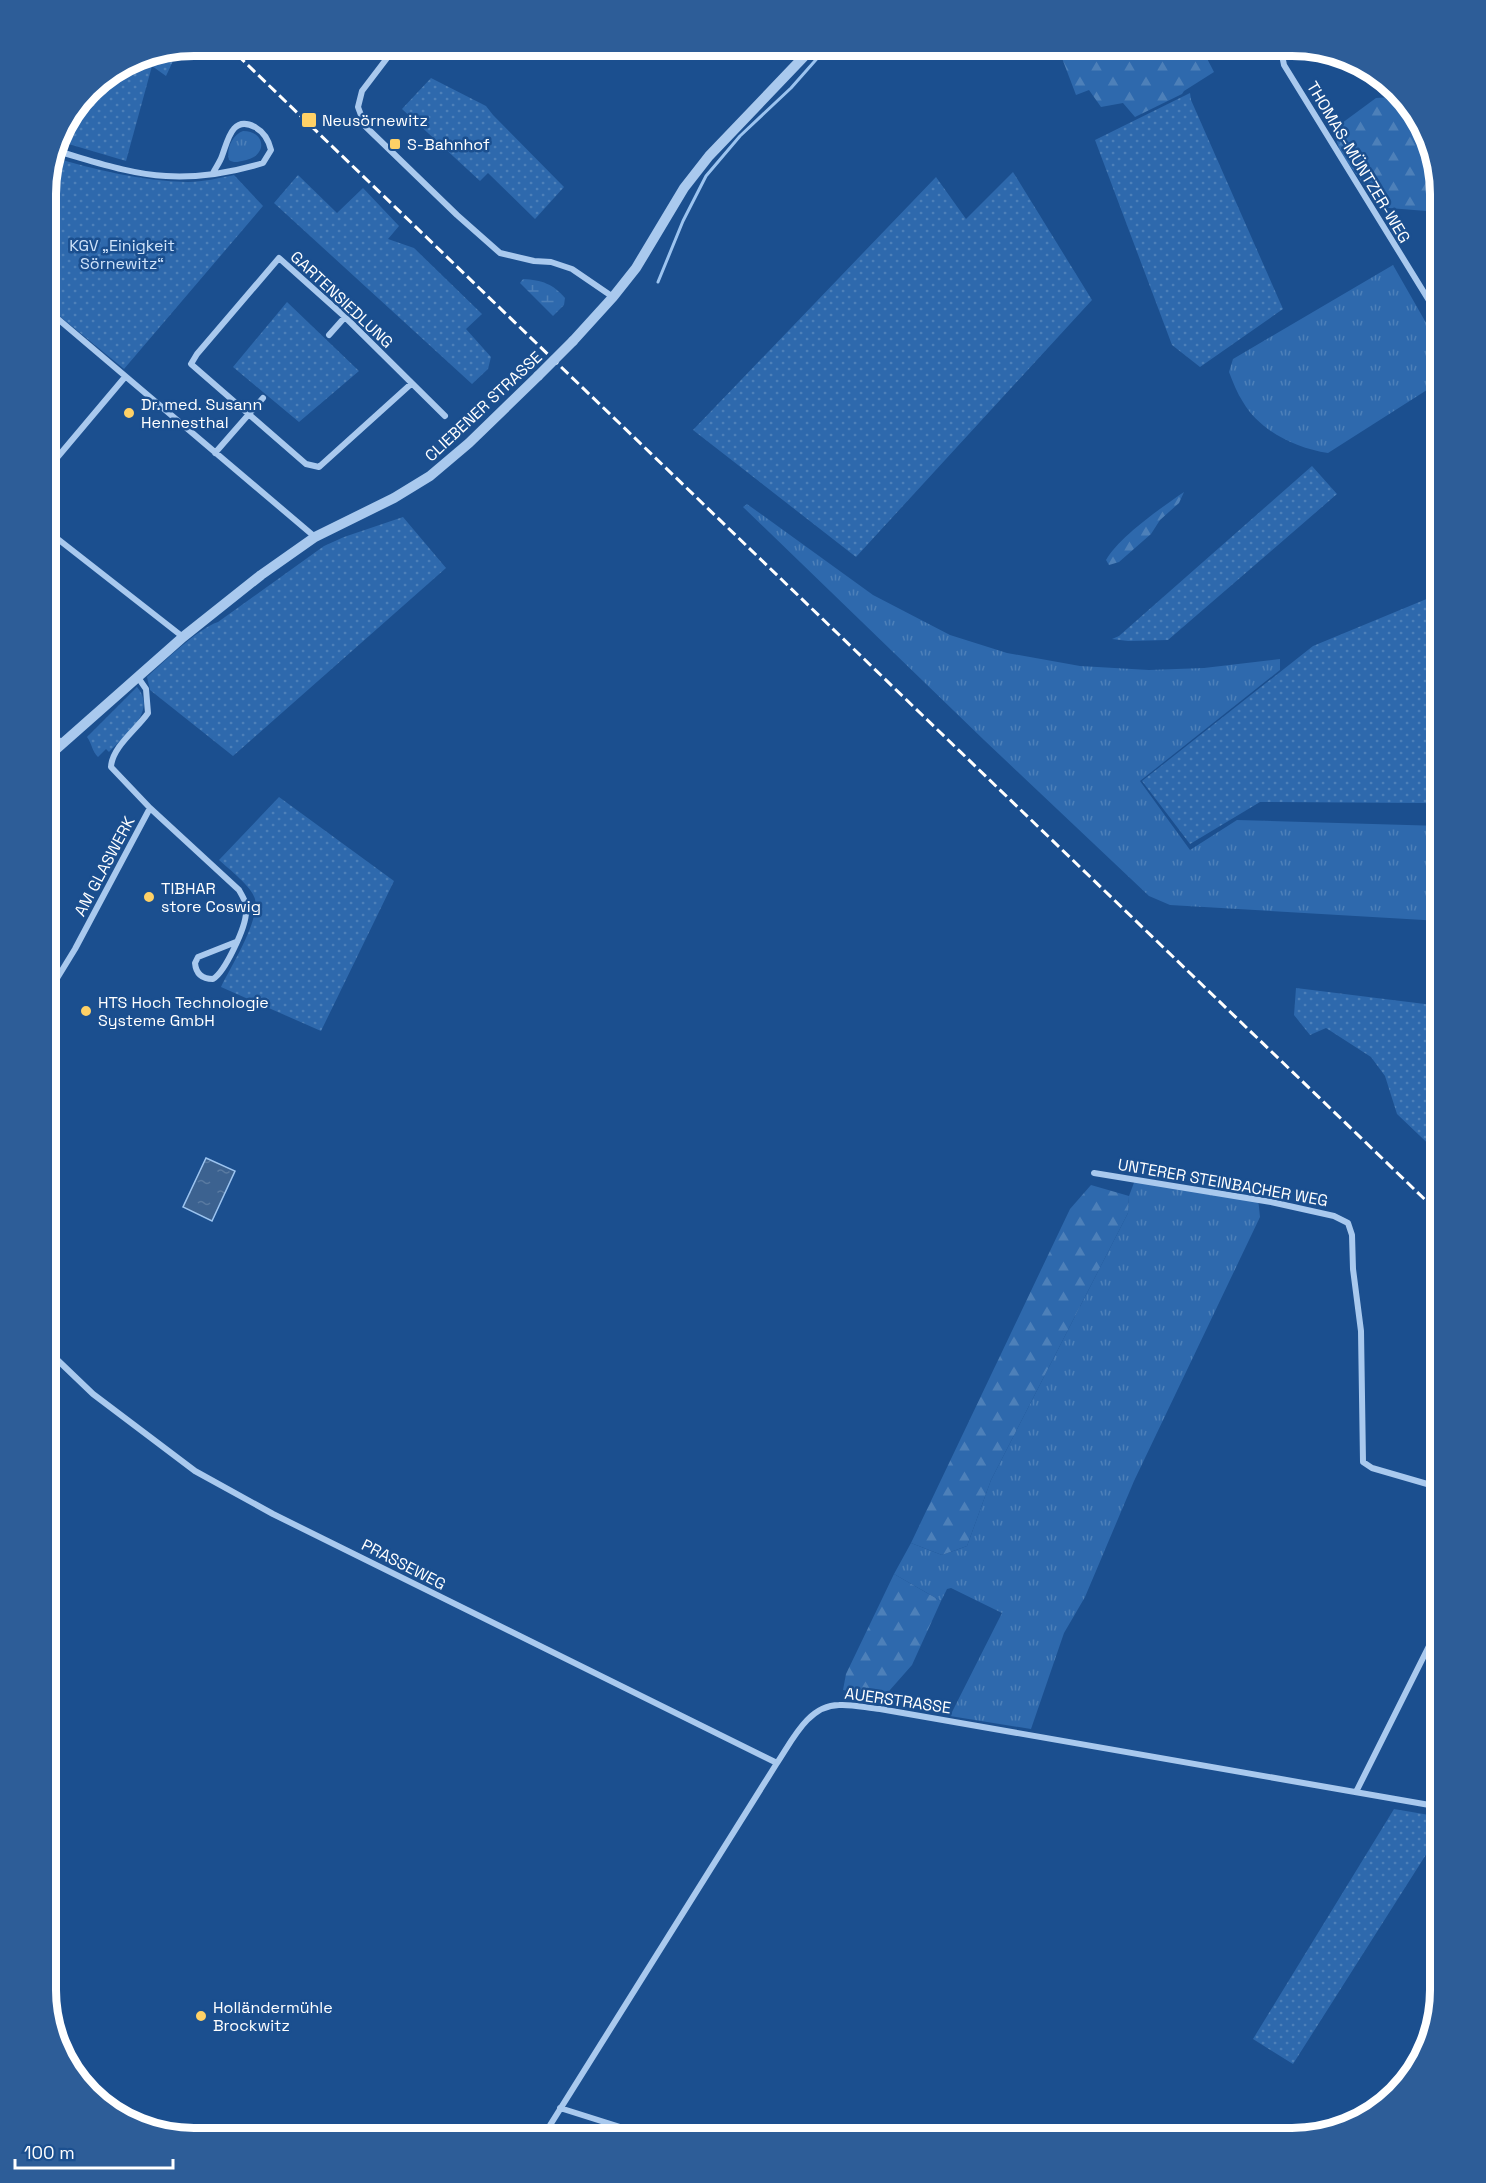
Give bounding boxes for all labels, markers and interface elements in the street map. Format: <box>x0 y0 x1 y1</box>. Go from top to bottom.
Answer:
street label: THOMAS-MÜNTZER-WEG <box>1302 78 1415 247</box>
place label: Neusörnewitz <box>322 110 428 131</box>
marker: Neusörnewitz <box>300 111 318 129</box>
place label: S-Bahnhof <box>407 134 490 155</box>
marker: S-Bahnhof <box>388 137 402 151</box>
park label: KGV „Einigkeit Sörnewitz“ <box>69 235 175 274</box>
street label: GARTENSIEDLUNG <box>286 246 398 352</box>
street label: CLIEBENER STRASSE <box>420 347 546 466</box>
place label: Dr. med. Susann Hennesthal <box>141 394 262 433</box>
marker: Dr. med. Susann Hennesthal <box>122 406 136 420</box>
street label: AM GLASWERK <box>69 813 140 920</box>
place label: TIBHAR store Coswig <box>161 878 261 917</box>
marker: TIBHAR store Coswig <box>142 890 156 904</box>
place label: HTS Hoch Technologie Systeme GmbH <box>98 992 269 1031</box>
marker: HTS Hoch Technologie Systeme GmbH <box>79 1004 93 1018</box>
street label: UNTERER STEINBACHER WEG <box>1116 1154 1330 1211</box>
street label: PRASSEWEG <box>358 1534 450 1595</box>
street label: AUERSTRASSE <box>843 1683 952 1718</box>
place label: Holländermühle Brockwitz <box>213 1997 333 2036</box>
marker: Holländermühle Brockwitz <box>194 2009 208 2023</box>
scale bar <box>15 2132 172 2170</box>
text: 100 m <box>24 2141 75 2164</box>

